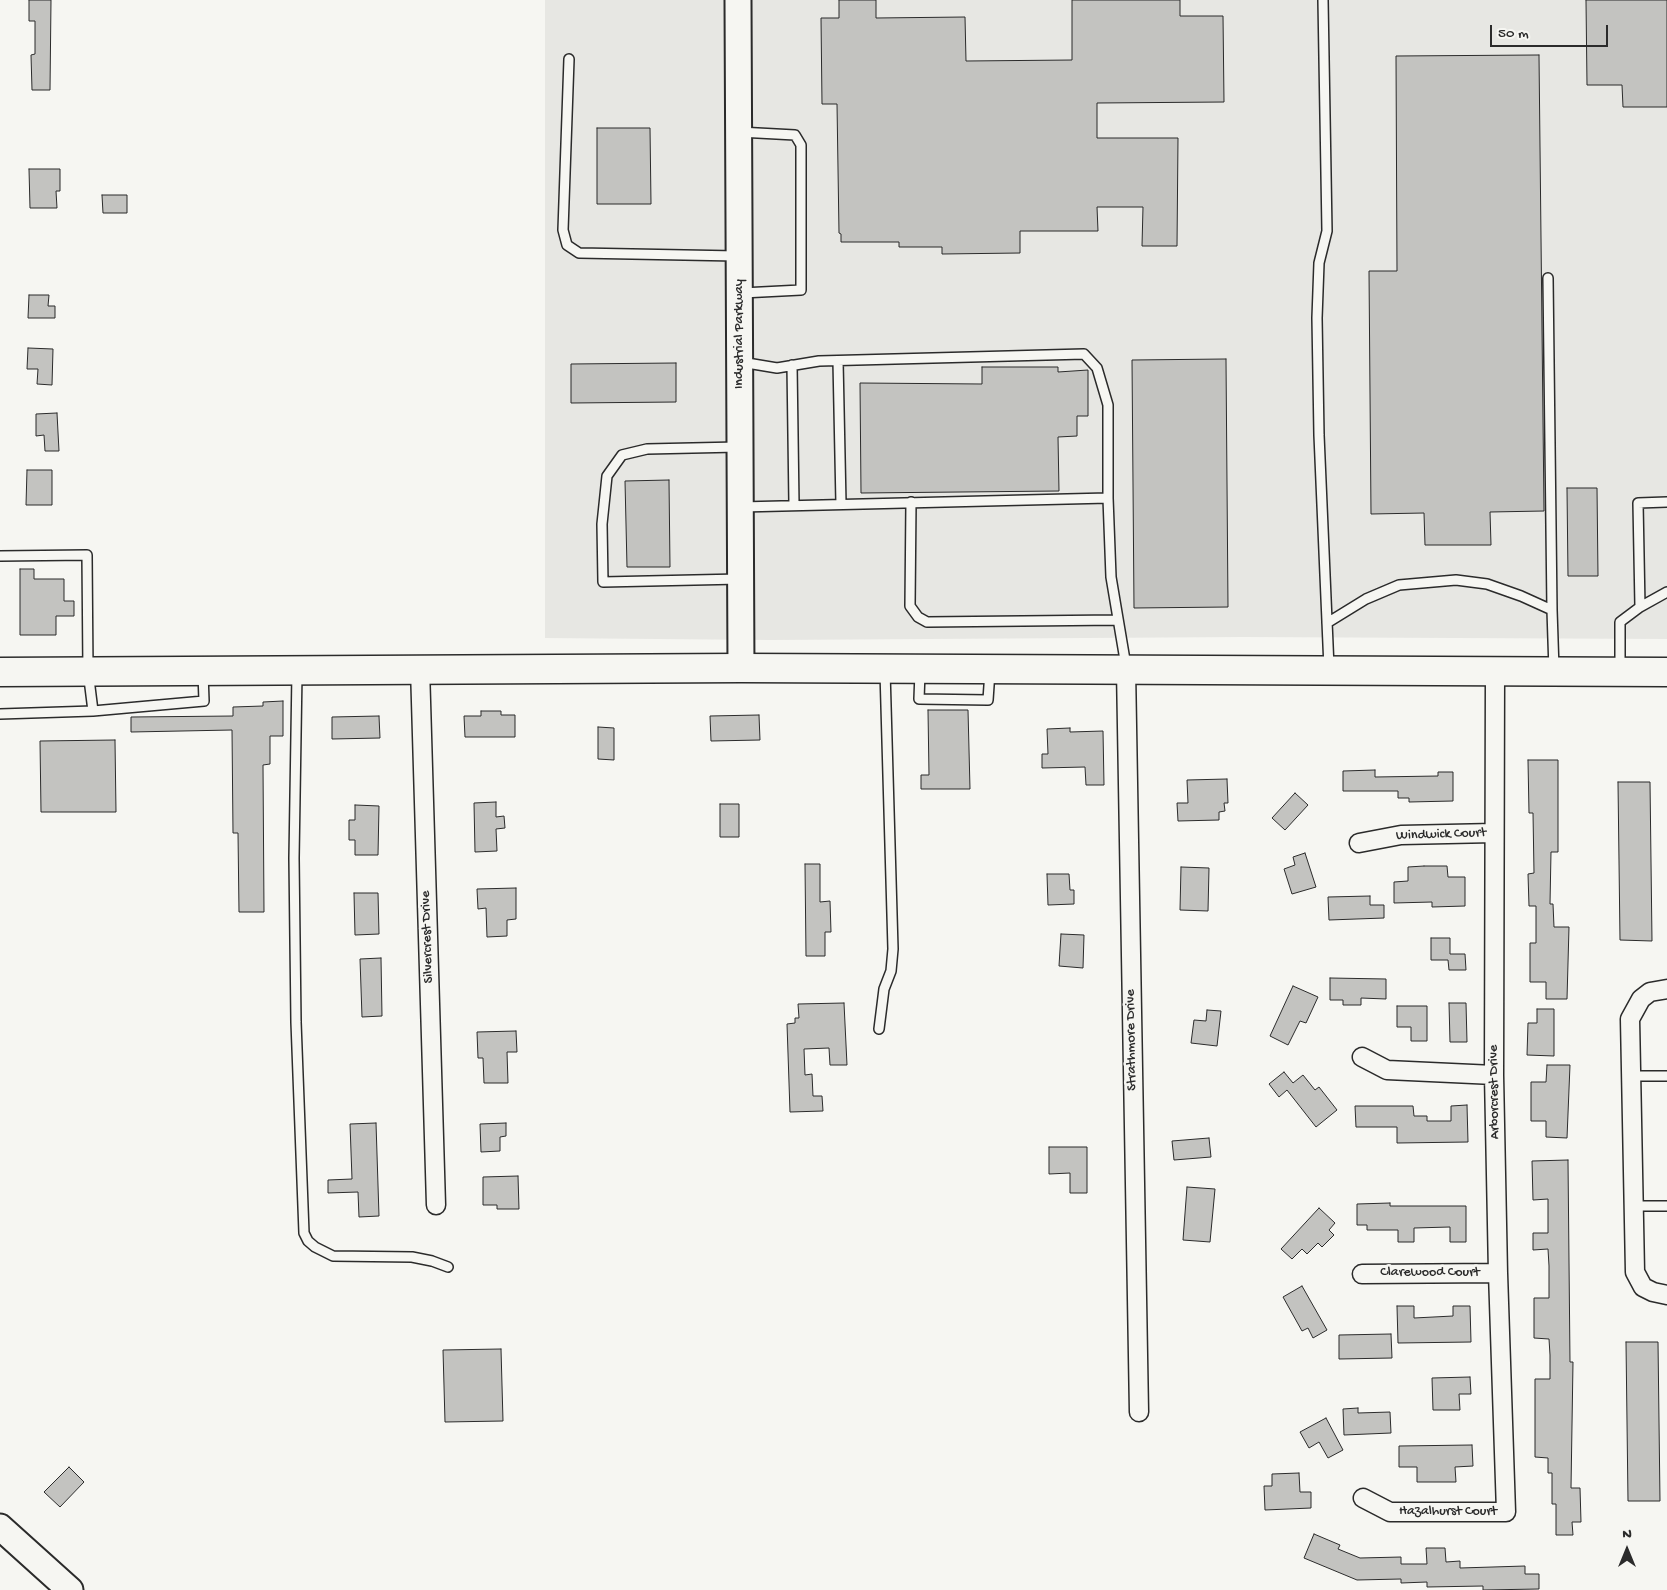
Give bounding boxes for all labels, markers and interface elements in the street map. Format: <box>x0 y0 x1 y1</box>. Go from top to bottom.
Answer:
scale bar <box>1492 15 1610 47</box>
text: 50 m <box>1498 25 1529 43</box>
street label: Industrial Parkway <box>732 279 748 389</box>
street label: Windwick Court <box>1396 825 1486 845</box>
street label: Silvercrest Drive <box>418 890 438 984</box>
street label: Strathmore Drive <box>1123 989 1141 1091</box>
street label: Arborcrest Drive <box>1486 1045 1504 1139</box>
street label: Clarewood Court <box>1380 1265 1480 1281</box>
street label: Hazalhurst Court <box>1399 1504 1497 1520</box>
north arrow <box>1602 1525 1652 1575</box>
text: N <box>1622 1526 1632 1543</box>

